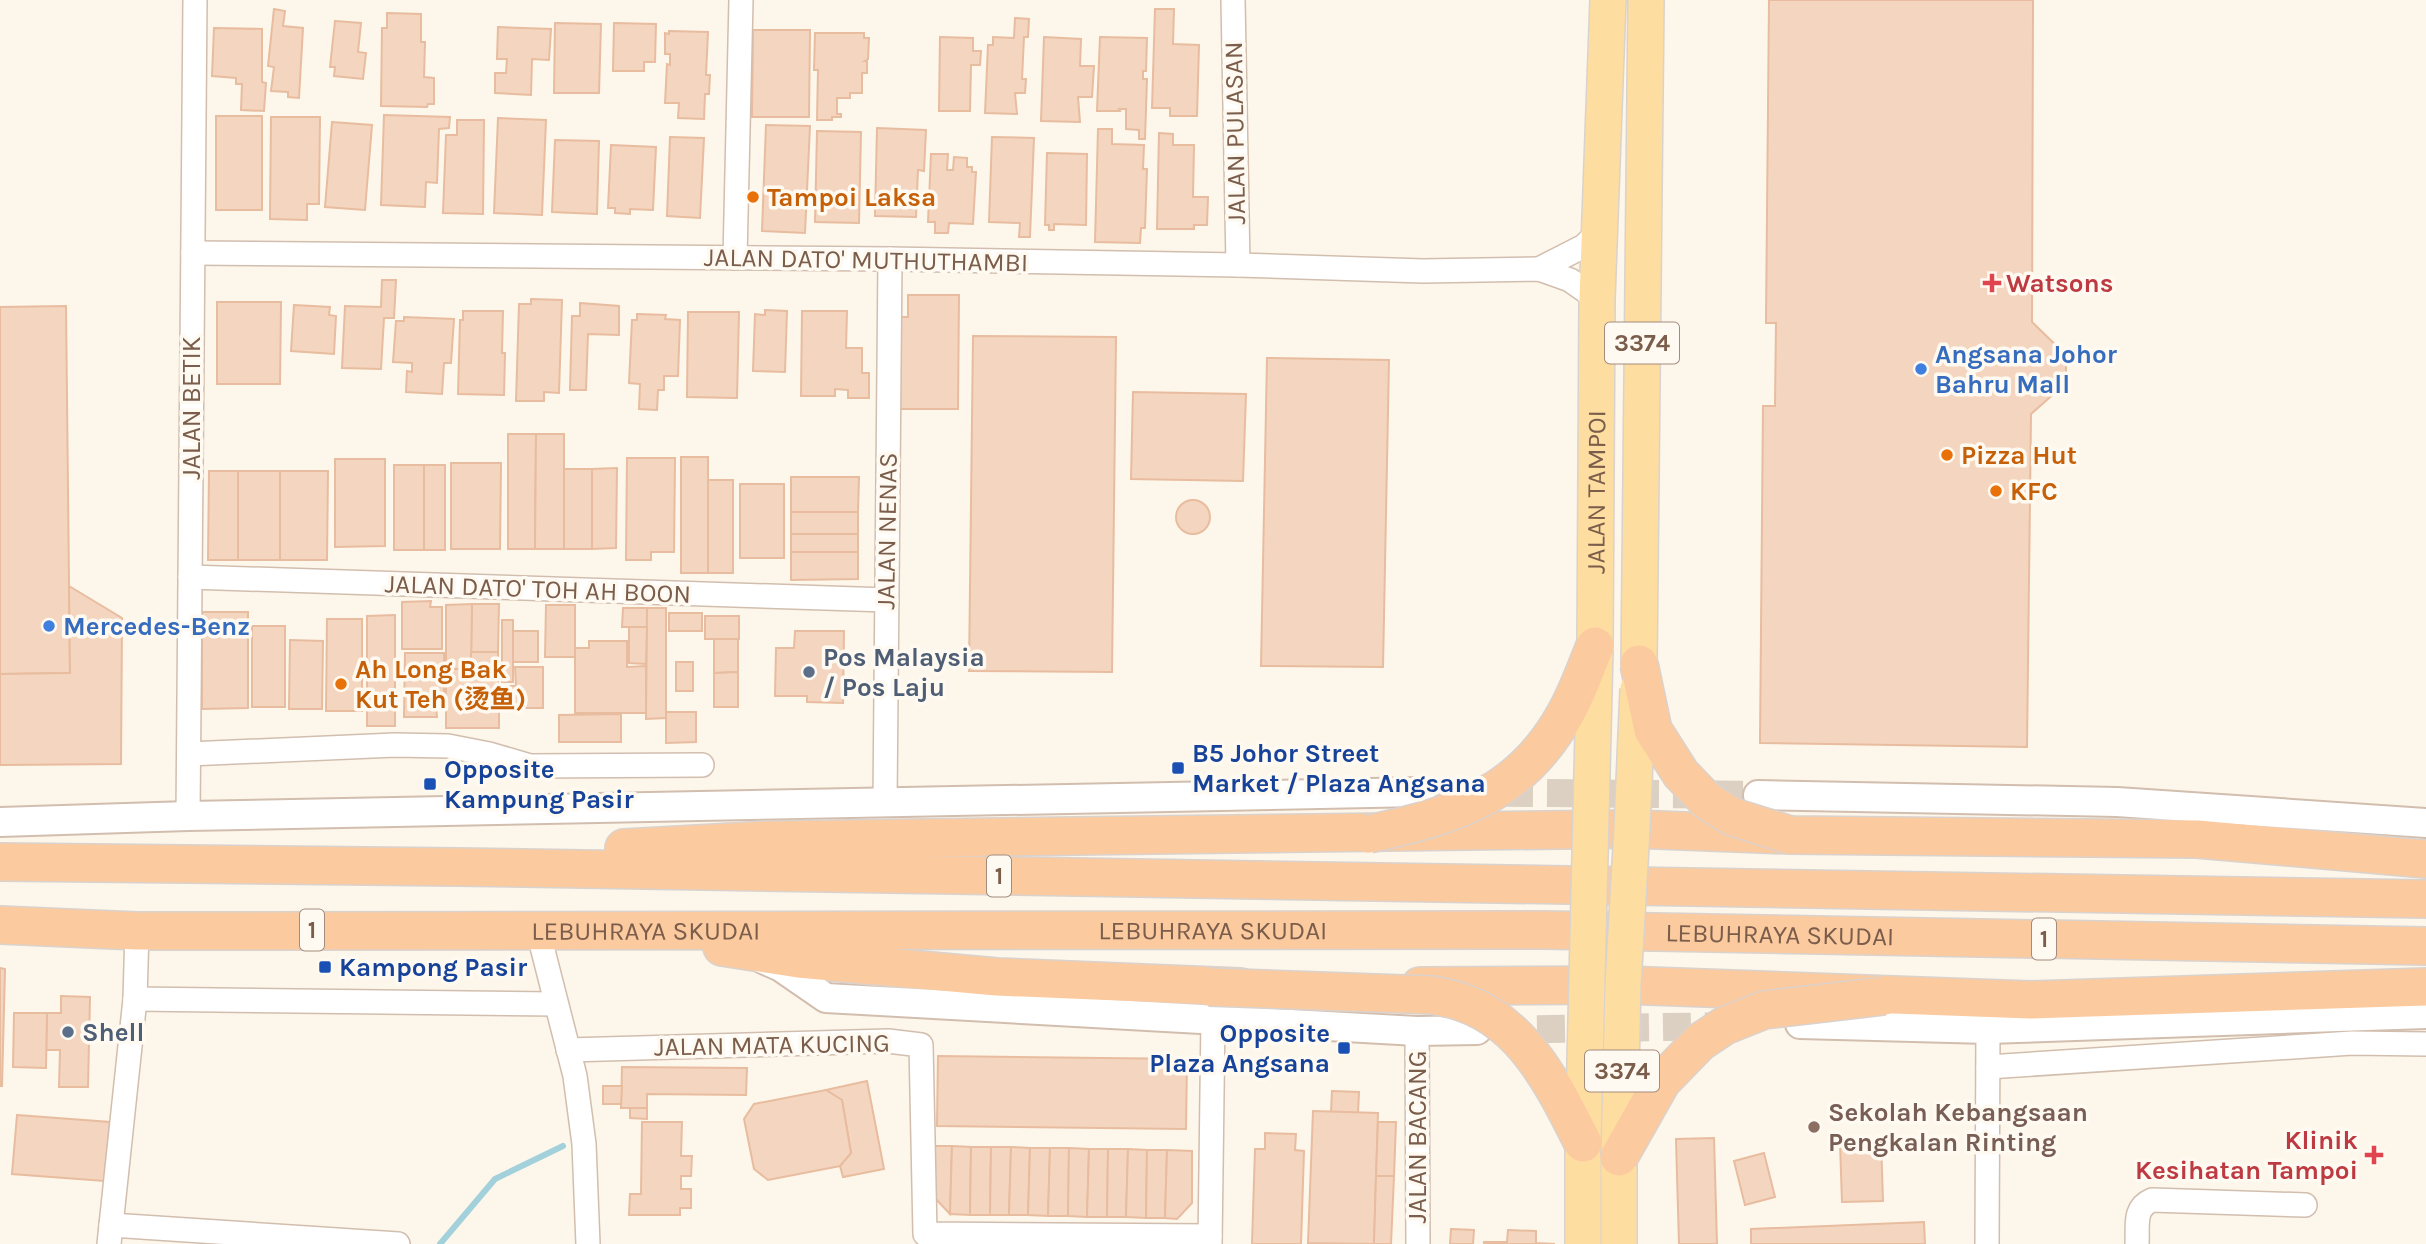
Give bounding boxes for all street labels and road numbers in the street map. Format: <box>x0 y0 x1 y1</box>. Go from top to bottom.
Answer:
street label: JALAN PULASAN <box>1218 41 1252 225</box>
street label: JALAN DATO' MUTHUTHAMBI <box>704 242 1028 278</box>
road number: 3374 <box>1605 322 1679 364</box>
street label: JALAN BETIK <box>176 336 207 480</box>
street label: JALAN TAMPOI <box>1580 410 1612 574</box>
street label: JALAN NENAS <box>870 452 904 610</box>
street label: JALAN DATO' TOH AH BOON <box>384 568 692 610</box>
road number: 1 <box>987 856 1011 896</box>
road number: 1 <box>300 910 324 950</box>
street label: LEBUHRAYA SKUDAI <box>531 915 760 946</box>
street label: LEBUHRAYA SKUDAI <box>1098 915 1327 946</box>
street label: LEBUHRAYA SKUDAI <box>1665 917 1895 952</box>
road number: 1 <box>2032 918 2056 959</box>
street label: JALAN MATA KUCING <box>654 1027 890 1063</box>
road number: 3374 <box>1585 1050 1659 1092</box>
street label: JALAN BACANG <box>1402 1051 1433 1223</box>

